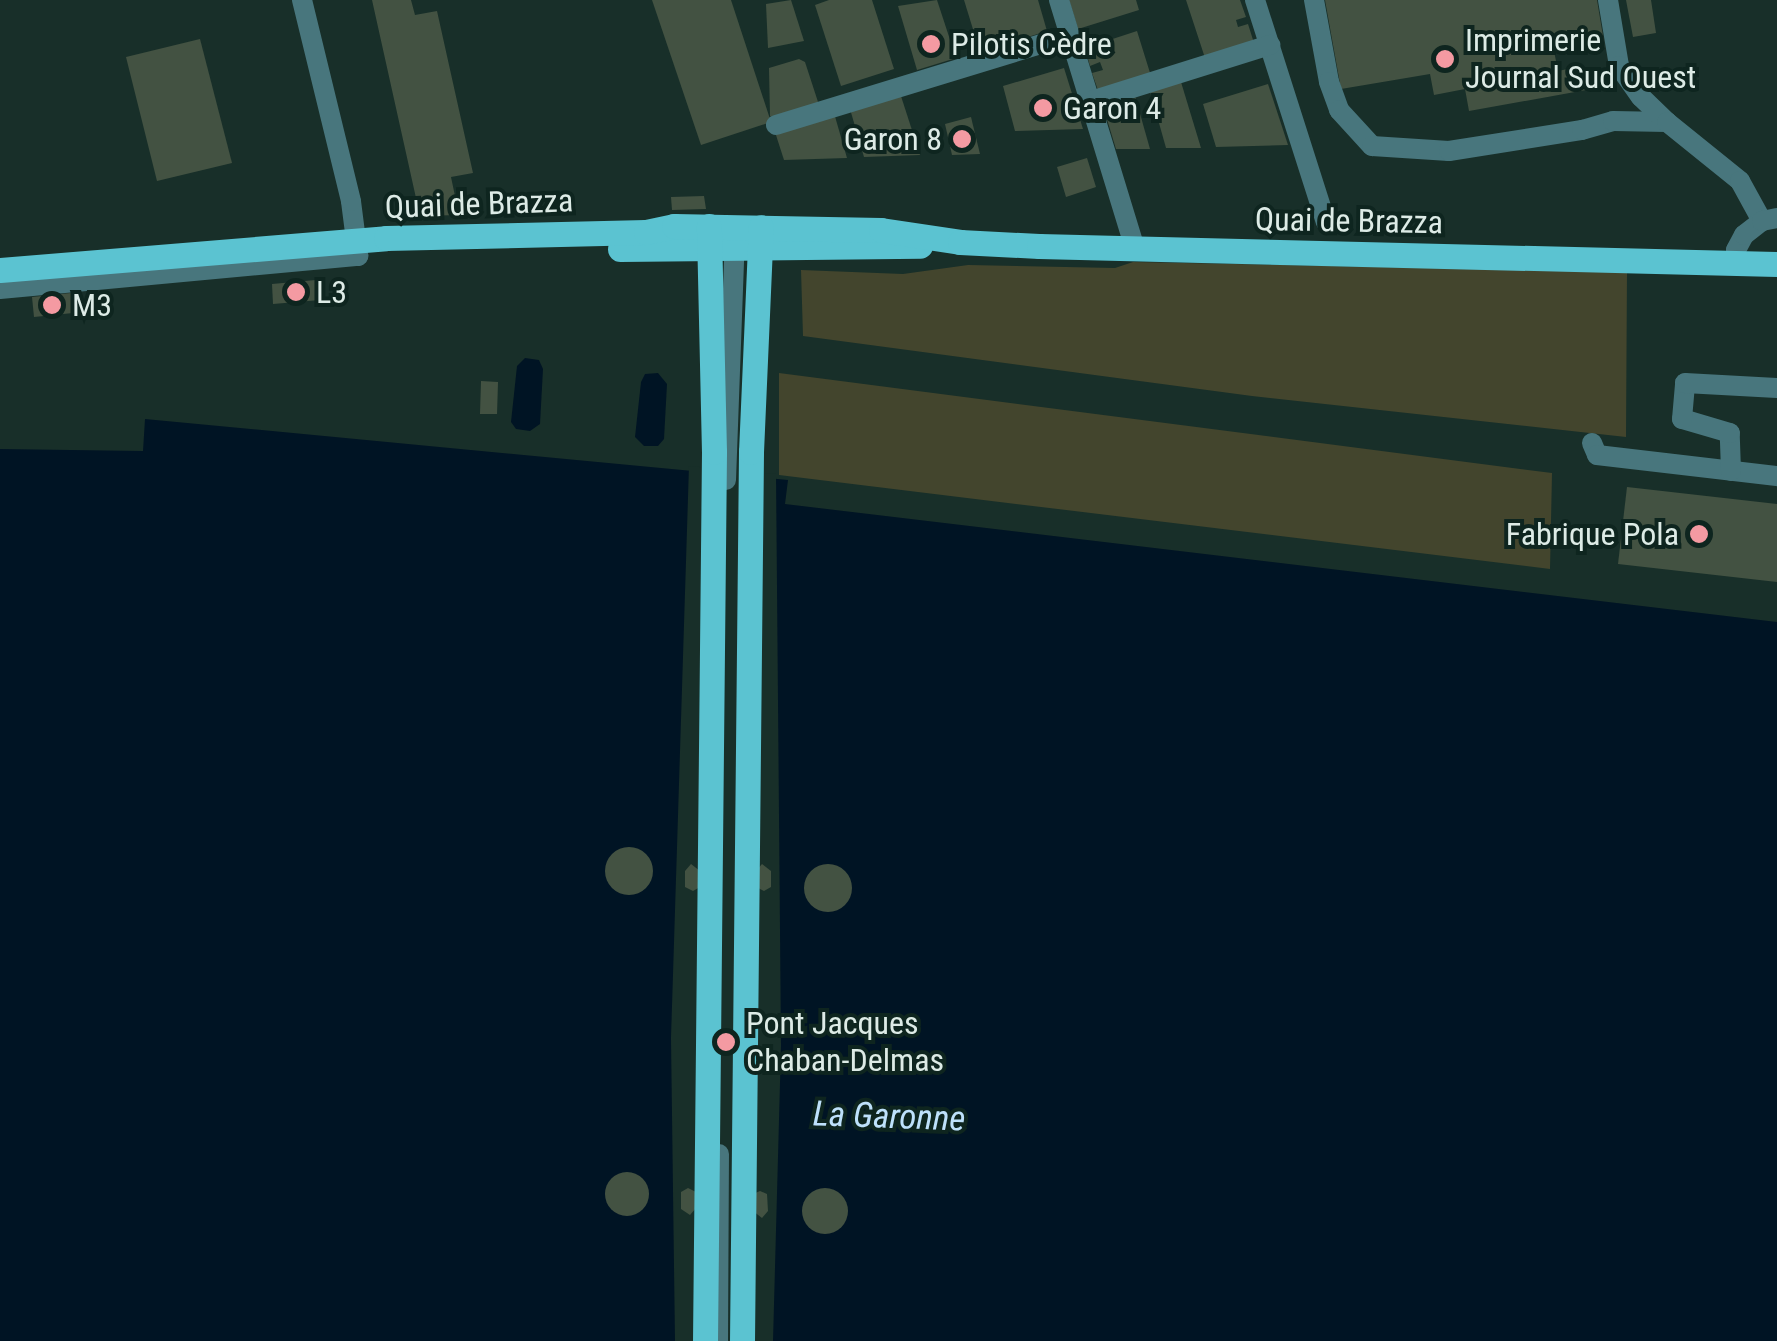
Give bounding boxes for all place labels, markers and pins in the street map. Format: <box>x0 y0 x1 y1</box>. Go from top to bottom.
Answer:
place label: Imprimerie Journal Sud Ouest <box>1465 22 1696 97</box>
place label: Pilotis Cèdre <box>951 25 1112 63</box>
marker: Pilotis Cèdre <box>920 33 942 55</box>
marker: Imprimerie Journal Sud Ouest <box>1434 48 1456 70</box>
place label: Garon 4 <box>1063 89 1161 127</box>
marker: Garon 4 <box>1032 97 1054 119</box>
place label: Garon 8 <box>844 120 942 158</box>
marker: Garon 8 <box>951 128 973 150</box>
place label: L3 <box>316 273 347 311</box>
marker: L3 <box>285 281 307 303</box>
place label: M3 <box>72 286 112 324</box>
marker: M3 <box>41 294 63 316</box>
place label: Fabrique Pola <box>1506 515 1679 553</box>
marker: Fabrique Pola <box>1688 523 1710 545</box>
place label: Pont Jacques Chaban-Delmas <box>746 1005 944 1080</box>
marker: Pont Jacques Chaban-Delmas <box>715 1031 737 1053</box>

